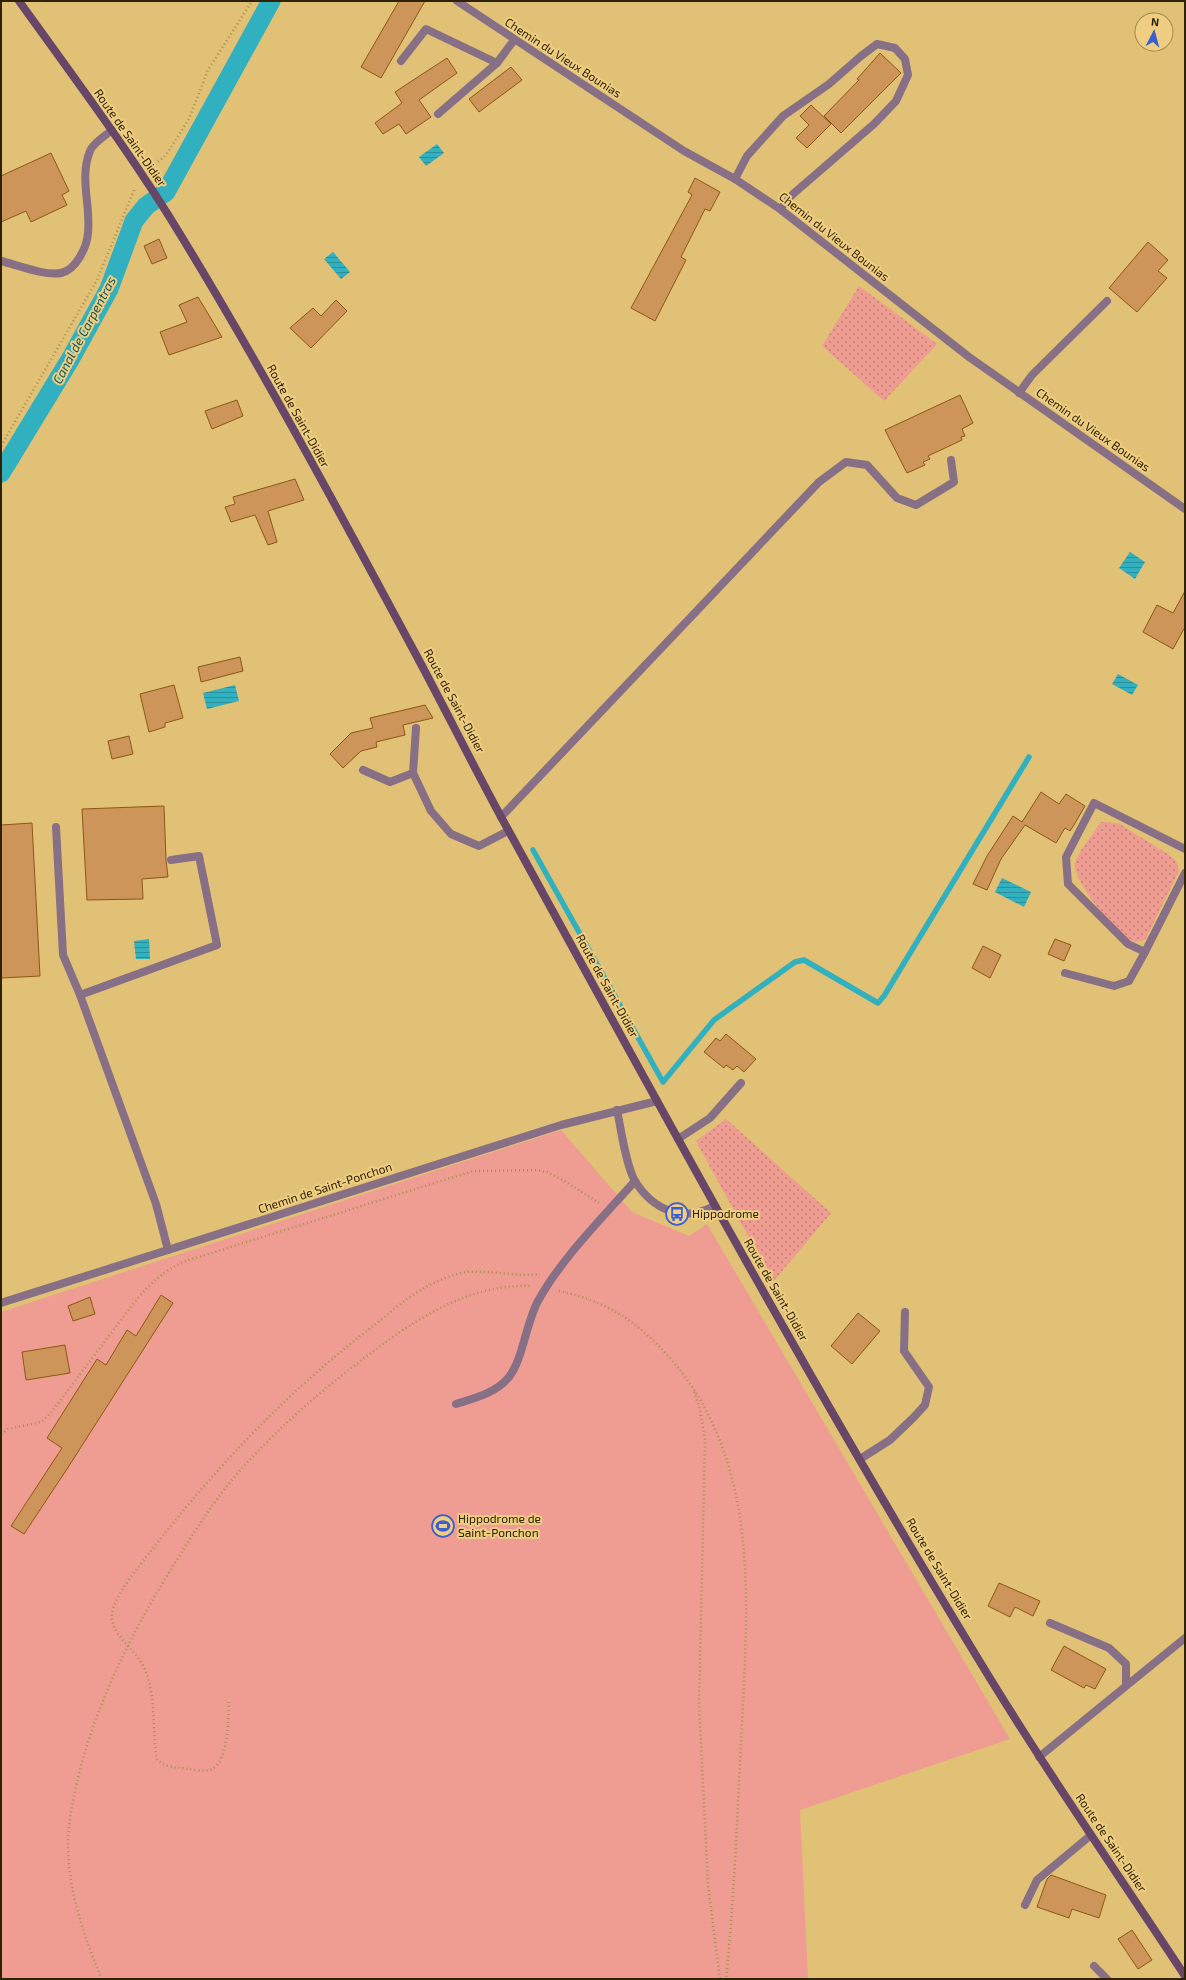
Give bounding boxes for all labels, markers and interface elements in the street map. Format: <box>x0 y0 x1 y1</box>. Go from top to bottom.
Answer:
north arrow <box>1134 12 1174 52</box>
street label: Chemin du Vieux Bounias <box>503 14 624 100</box>
text: N <box>1150 15 1160 28</box>
street label: Route de Saint-Didier <box>92 86 170 189</box>
street label: Chemin du Vieux Bounias <box>777 189 892 284</box>
water label: Canal de Carpentras <box>49 273 119 386</box>
street label: Route de Saint-Didier <box>265 361 333 470</box>
street label: Chemin du Vieux Bounias <box>1034 384 1153 474</box>
street label: Route de Saint-Didier <box>421 646 488 755</box>
street label: Route de Saint-Didier <box>574 931 642 1040</box>
street label: Chemin de Saint-Ponchon <box>256 1159 393 1215</box>
bus stop icon: Hippodrome <box>664 1201 690 1227</box>
place label: Hippodrome <box>692 1206 759 1220</box>
street label: Route de Saint-Didier <box>742 1236 812 1343</box>
place label: Hippodrome de Saint-Ponchon <box>458 1511 541 1539</box>
sports icon: Hippodrome de Saint-Ponchon <box>430 1513 456 1539</box>
street label: Route de Saint-Didier <box>904 1515 976 1622</box>
street label: Route de Saint-Didier <box>1074 1790 1150 1895</box>

